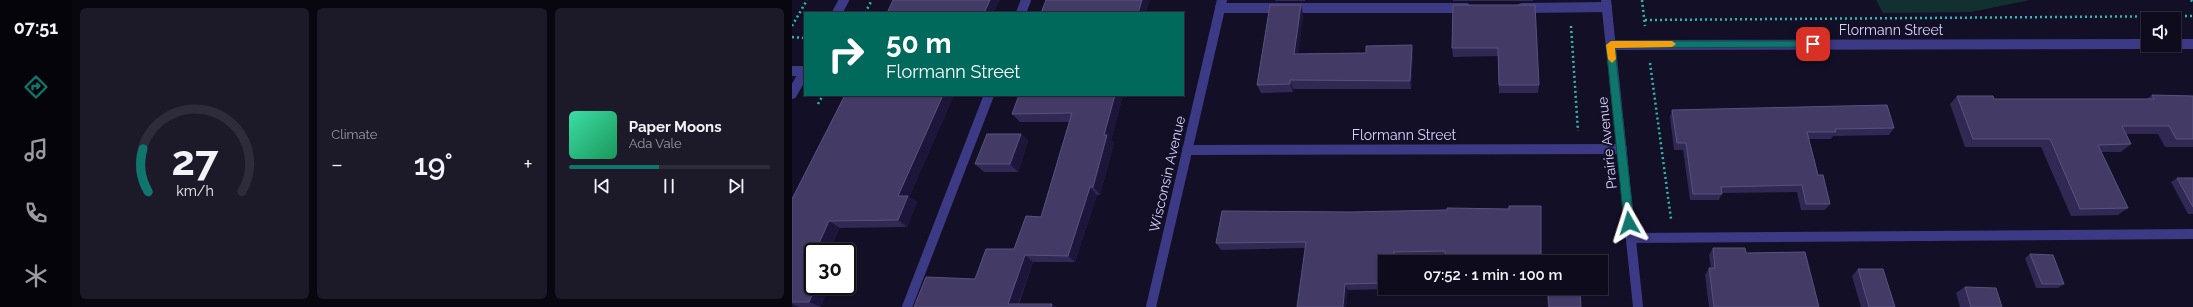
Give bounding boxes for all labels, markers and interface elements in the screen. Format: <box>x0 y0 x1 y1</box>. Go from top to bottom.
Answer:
map controls <box>2141 12 2181 52</box>
button: sound <box>2141 12 2181 52</box>
text: 07:51 <box>14 17 58 38</box>
street label: Flormann Street <box>1839 22 1944 38</box>
text: 50 m <box>886 27 952 60</box>
pin <box>1796 27 1830 61</box>
icon: right <box>820 28 872 80</box>
icon: arrive <box>1802 33 1824 55</box>
text: Flormann Street <box>886 61 1020 82</box>
icon: directions <box>22 73 50 101</box>
street label: Prairie Avenue <box>1594 96 1620 190</box>
street label: Wisconsin Avenue <box>1146 114 1188 234</box>
text: Paper Moons <box>629 118 722 136</box>
text: Climate <box>331 127 377 142</box>
street label: Flormann Street <box>1352 127 1457 143</box>
text: 27 <box>171 135 219 184</box>
icon: music <box>22 136 50 164</box>
text: Ada Vale <box>629 136 682 151</box>
text: 19° <box>414 147 453 182</box>
text: − <box>331 151 343 177</box>
text: + <box>524 151 533 177</box>
icon: previous <box>591 175 613 197</box>
icon: pause <box>658 175 680 197</box>
icon: next <box>725 175 747 197</box>
text: km/h <box>176 182 213 198</box>
icon: phone <box>22 199 50 227</box>
position arrow <box>1608 202 1650 244</box>
speed limit sign: 30 <box>804 243 856 295</box>
icon: climate <box>22 262 50 290</box>
text: 07:52 · 1 min · 100 m <box>1424 266 1562 284</box>

